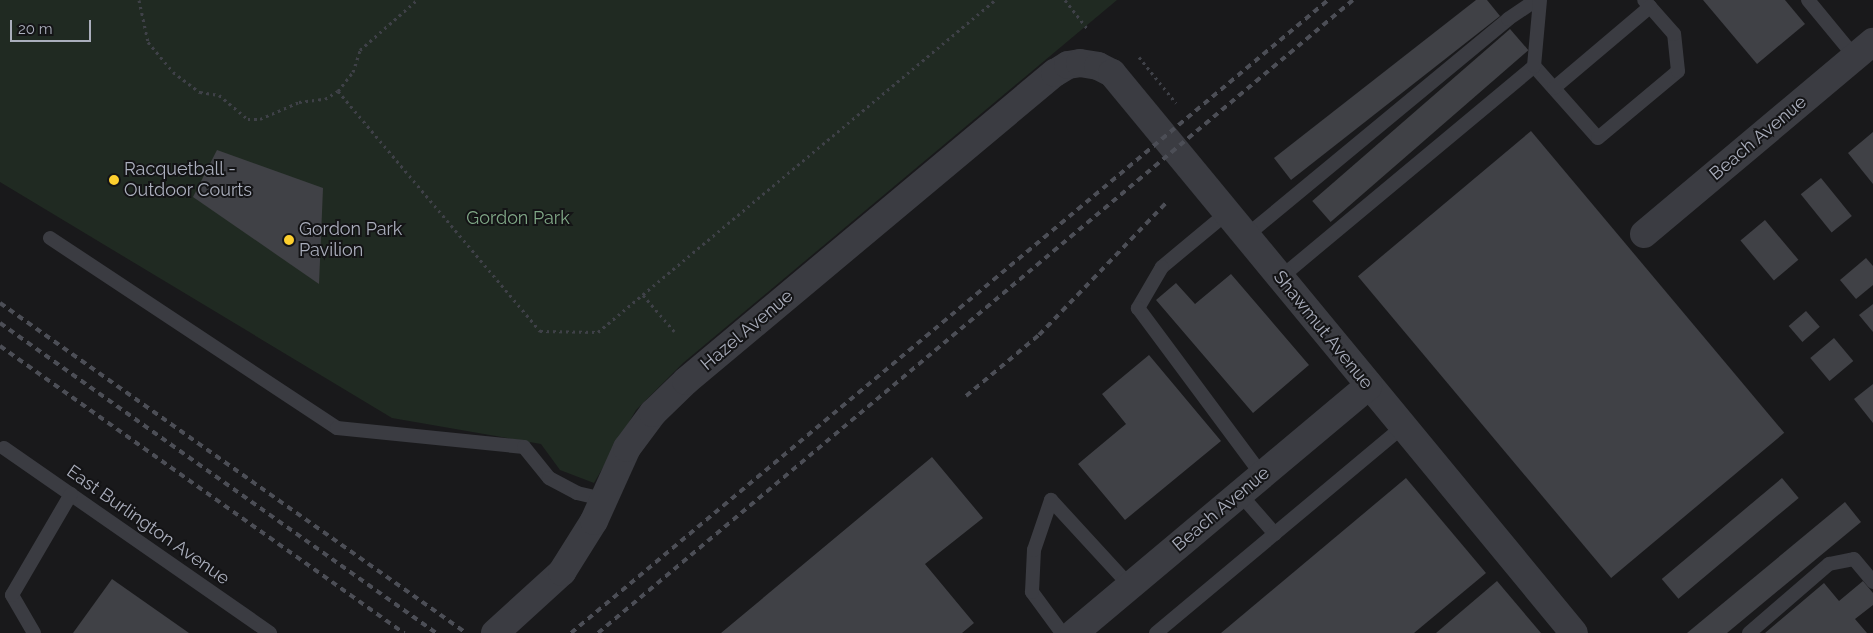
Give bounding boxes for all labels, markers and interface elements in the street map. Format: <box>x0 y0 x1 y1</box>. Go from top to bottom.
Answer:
scale bar <box>12 10 94 42</box>
text: 20 m <box>18 20 53 38</box>
street label: Beach Avenue <box>1705 91 1811 185</box>
place label: Racquetball - Outdoor Courts <box>124 159 252 202</box>
marker: Racquetball - Outdoor Courts <box>108 174 120 186</box>
park label: Gordon Park <box>466 207 570 229</box>
place label: Gordon Park Pavilion <box>299 219 402 262</box>
marker: Gordon Park Pavilion <box>283 234 295 246</box>
street label: Shawmut Avenue <box>1268 266 1378 394</box>
street label: Hazel Avenue <box>696 285 798 375</box>
street label: East Burlington Avenue <box>62 460 234 590</box>
street label: Beach Avenue <box>1168 462 1274 556</box>

